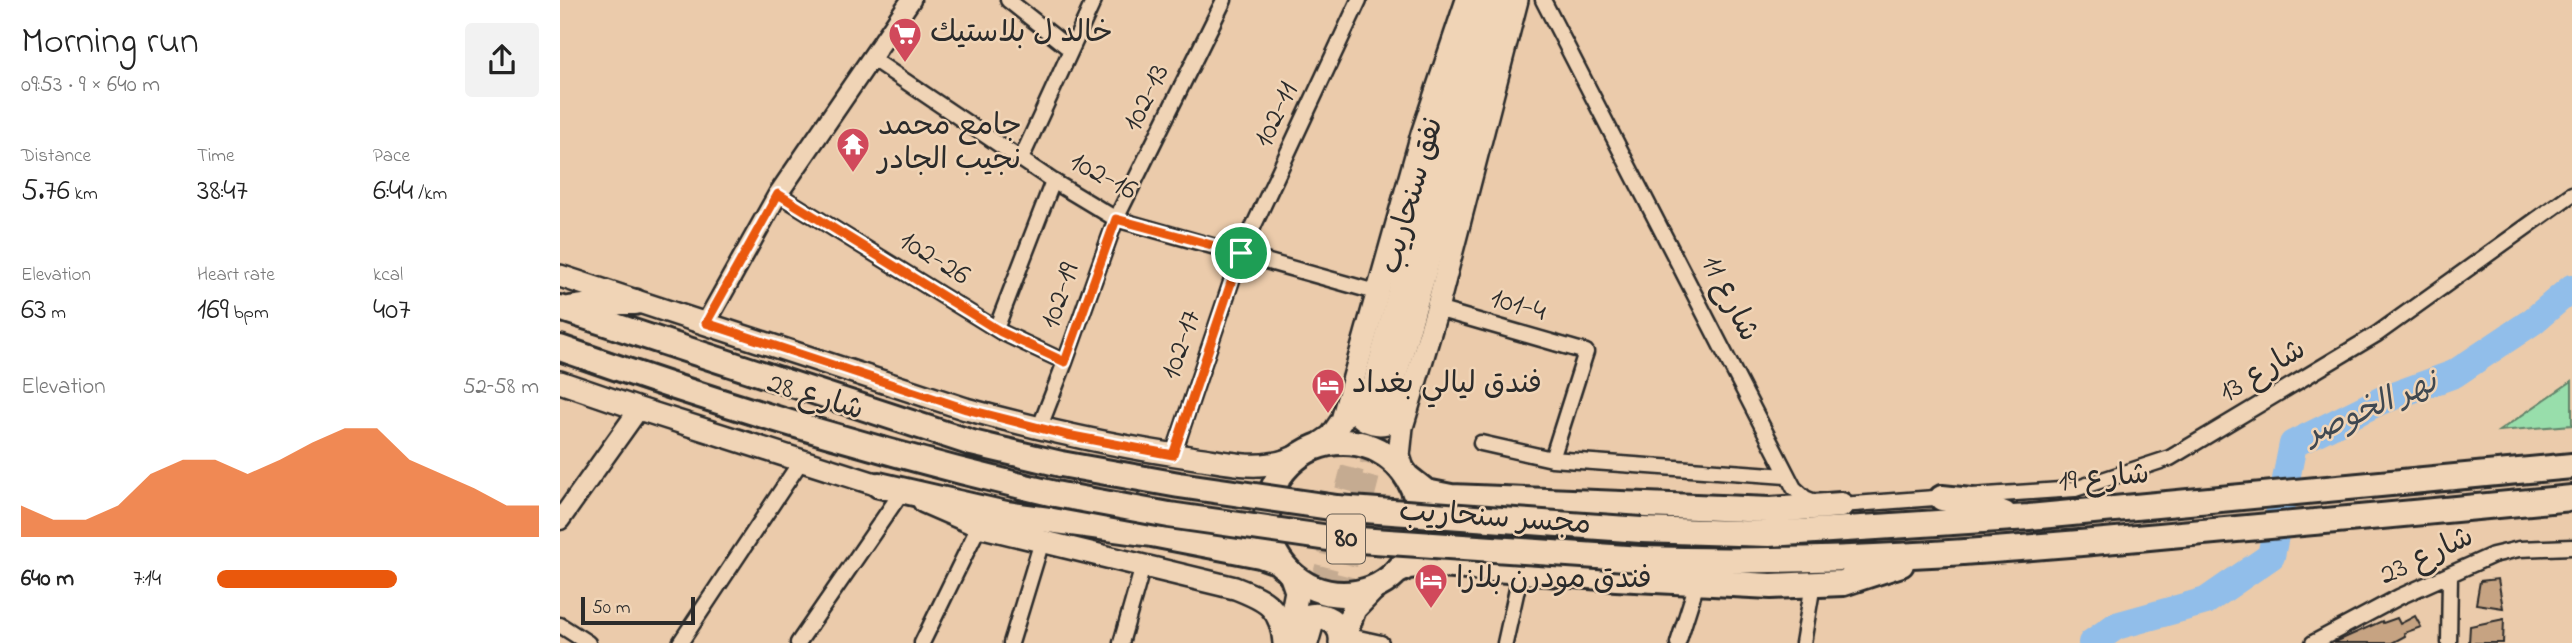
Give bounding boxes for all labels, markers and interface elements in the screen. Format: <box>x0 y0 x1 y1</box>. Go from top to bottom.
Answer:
place label: خالد ل بلاستيك <box>930 12 1113 56</box>
text: Morning run <box>21 15 199 71</box>
supermarket icon: خالد ل بلاستيك <box>886 15 924 64</box>
button: share <box>465 23 539 97</box>
street label: 102-13 <box>1112 57 1182 139</box>
text: 09:53 · 9 × 640 m <box>21 69 160 102</box>
street label: 102-11 <box>1243 75 1311 155</box>
place label: جامع محمد نجيب الجادر <box>875 105 1022 183</box>
street label: نفق سنحاريب <box>1370 113 1456 279</box>
temple icon: جامع محمد نجيب الجادر <box>834 125 872 174</box>
street label: 102-16 <box>1061 141 1145 213</box>
text: Distance <box>21 143 91 170</box>
text: Time <box>197 143 235 170</box>
text: Pace <box>373 143 410 170</box>
text: 5.76 <box>21 170 70 214</box>
text: 38:47 <box>197 170 248 214</box>
text: 6:44 <box>373 170 413 214</box>
text: km <box>70 181 98 208</box>
text: /km <box>413 181 447 208</box>
street label: 102-26 <box>890 220 978 298</box>
pin <box>1211 223 1271 283</box>
icon: arrive <box>1222 234 1260 272</box>
street label: شارع 11 <box>1689 248 1769 350</box>
street label: 102-19 <box>1029 257 1093 335</box>
text: Elevation <box>21 262 91 289</box>
text: Heart rate <box>197 262 275 289</box>
text: kcal <box>373 262 403 289</box>
street label: 101-4 <box>1485 277 1551 335</box>
text: 63 <box>21 289 47 333</box>
text: 169 <box>197 289 229 333</box>
text: 407 <box>373 289 411 333</box>
text: m <box>47 300 66 327</box>
text: bpm <box>229 300 269 327</box>
street label: 102-17 <box>1150 304 1214 386</box>
street label: شارع 13 <box>2211 329 2315 415</box>
water label: نهر الخوصر <box>2295 359 2448 459</box>
street label: شارع 28 <box>761 363 869 433</box>
place label: فندق ليالي بغداد <box>1352 363 1542 408</box>
hotel icon: فندق ليالي بغداد <box>1309 366 1347 415</box>
text: Elevation <box>21 371 106 404</box>
text: 52–58 m <box>462 371 539 404</box>
street label: شارع 19 <box>2057 453 2151 505</box>
street label: مجسر سنحاريب <box>1397 490 1593 548</box>
road number: 80 <box>1327 514 1365 564</box>
street label: شارع 23 <box>2373 516 2481 598</box>
place label: فندق مودرن بلازا <box>1456 558 1652 602</box>
hotel icon: فندق مودرن بلازا <box>1412 561 1450 610</box>
text: 640 m <box>21 563 74 596</box>
text: 7:14 <box>133 563 161 596</box>
scale bar <box>581 594 695 626</box>
text: 50 m <box>592 595 631 622</box>

